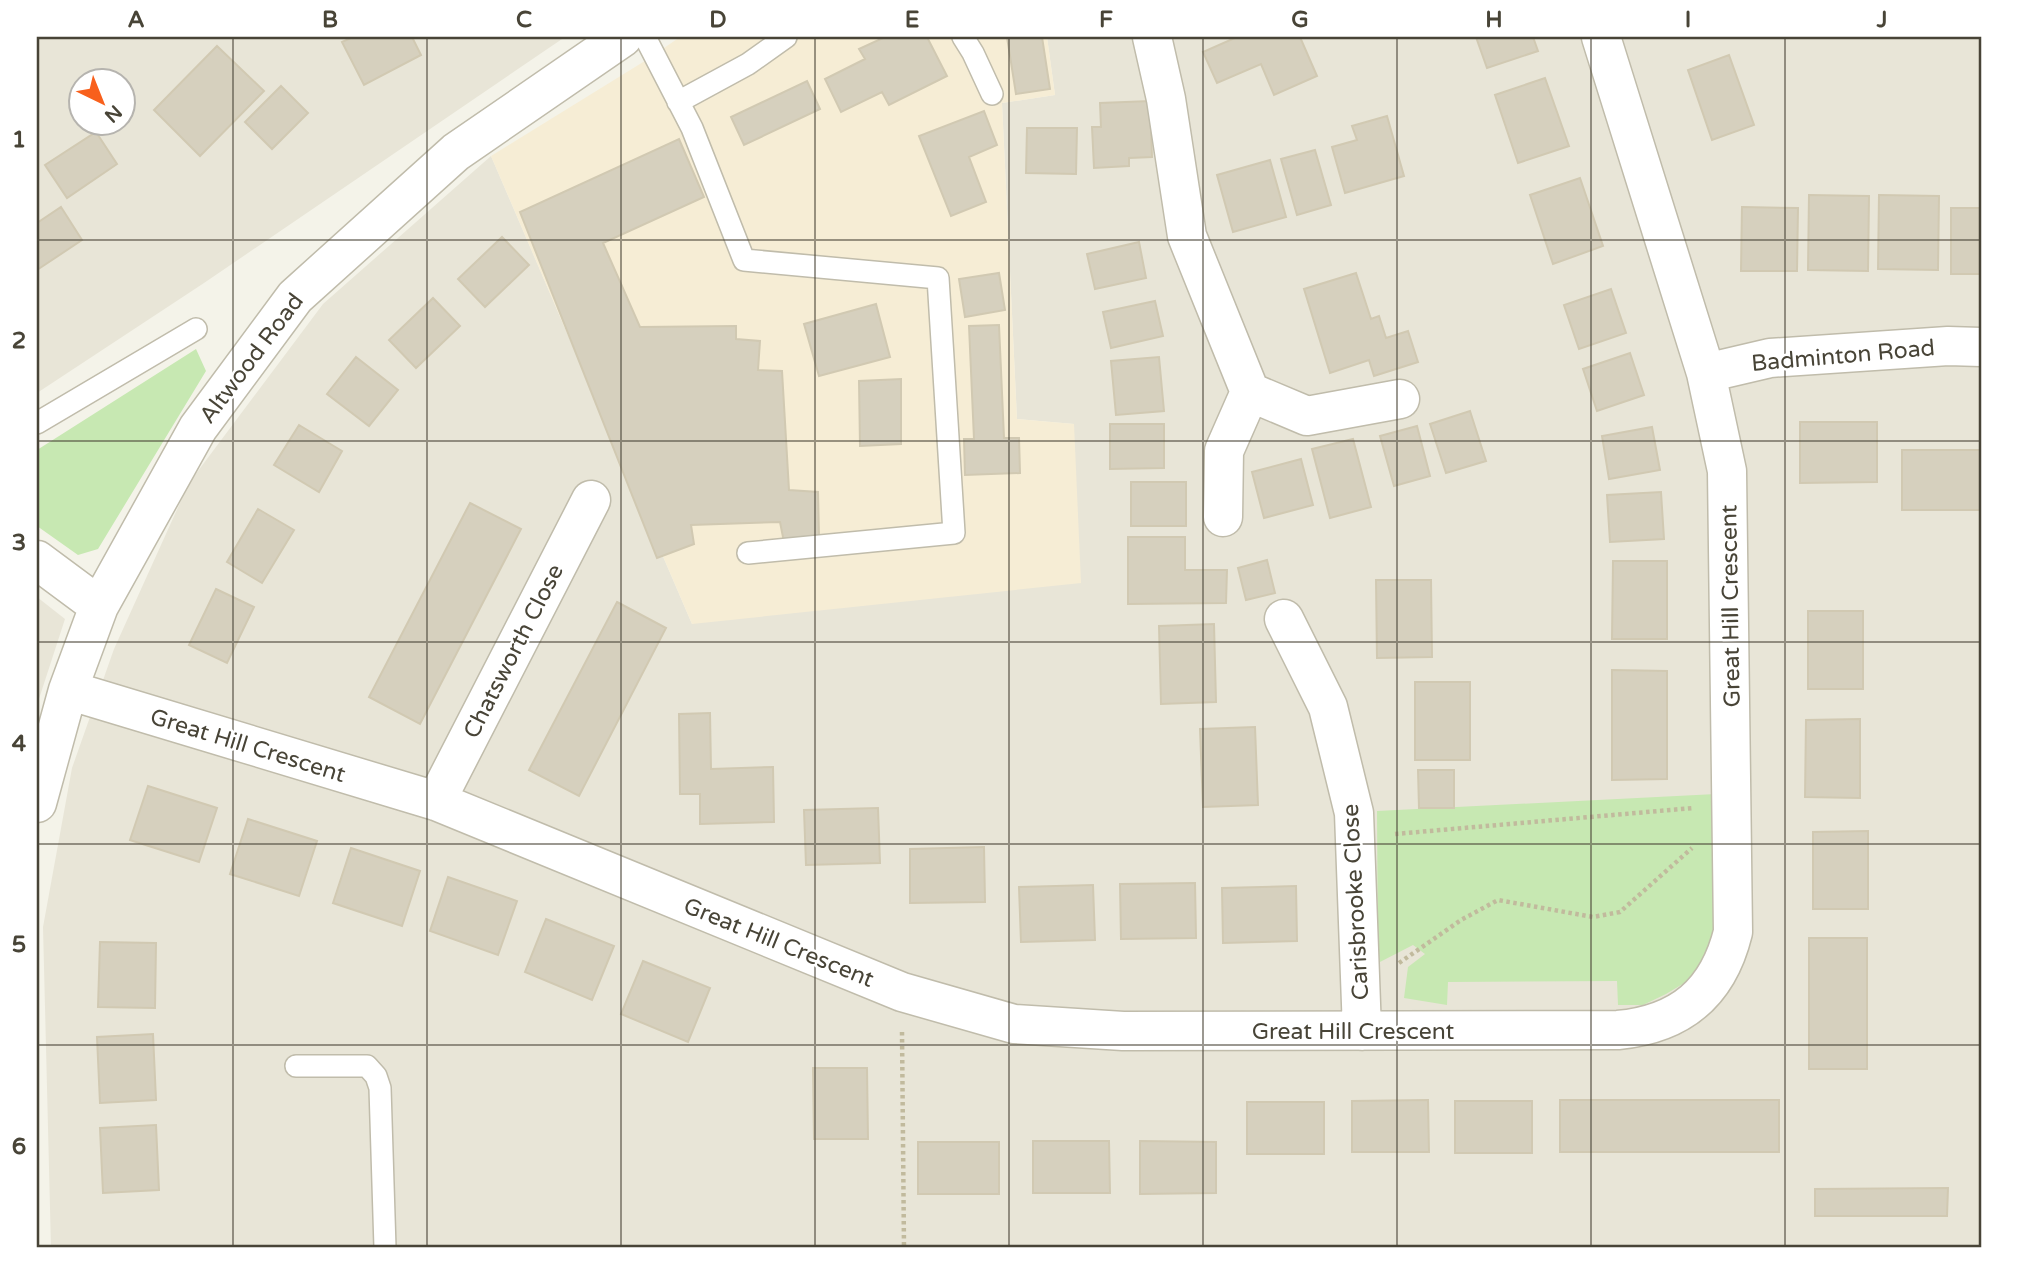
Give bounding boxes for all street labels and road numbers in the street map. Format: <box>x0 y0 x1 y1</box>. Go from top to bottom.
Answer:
street label: Altwood Road <box>194 288 310 429</box>
street label: Badminton Road <box>1750 334 1936 378</box>
street label: Great Hill Crescent <box>1715 504 1747 708</box>
street label: Chatsworth Close <box>458 560 570 743</box>
street label: Great Hill Crescent <box>147 703 349 789</box>
street label: Carisbrooke Close <box>1337 803 1375 1001</box>
street label: Great Hill Crescent <box>679 892 878 994</box>
street label: Great Hill Crescent <box>1252 1018 1455 1046</box>

